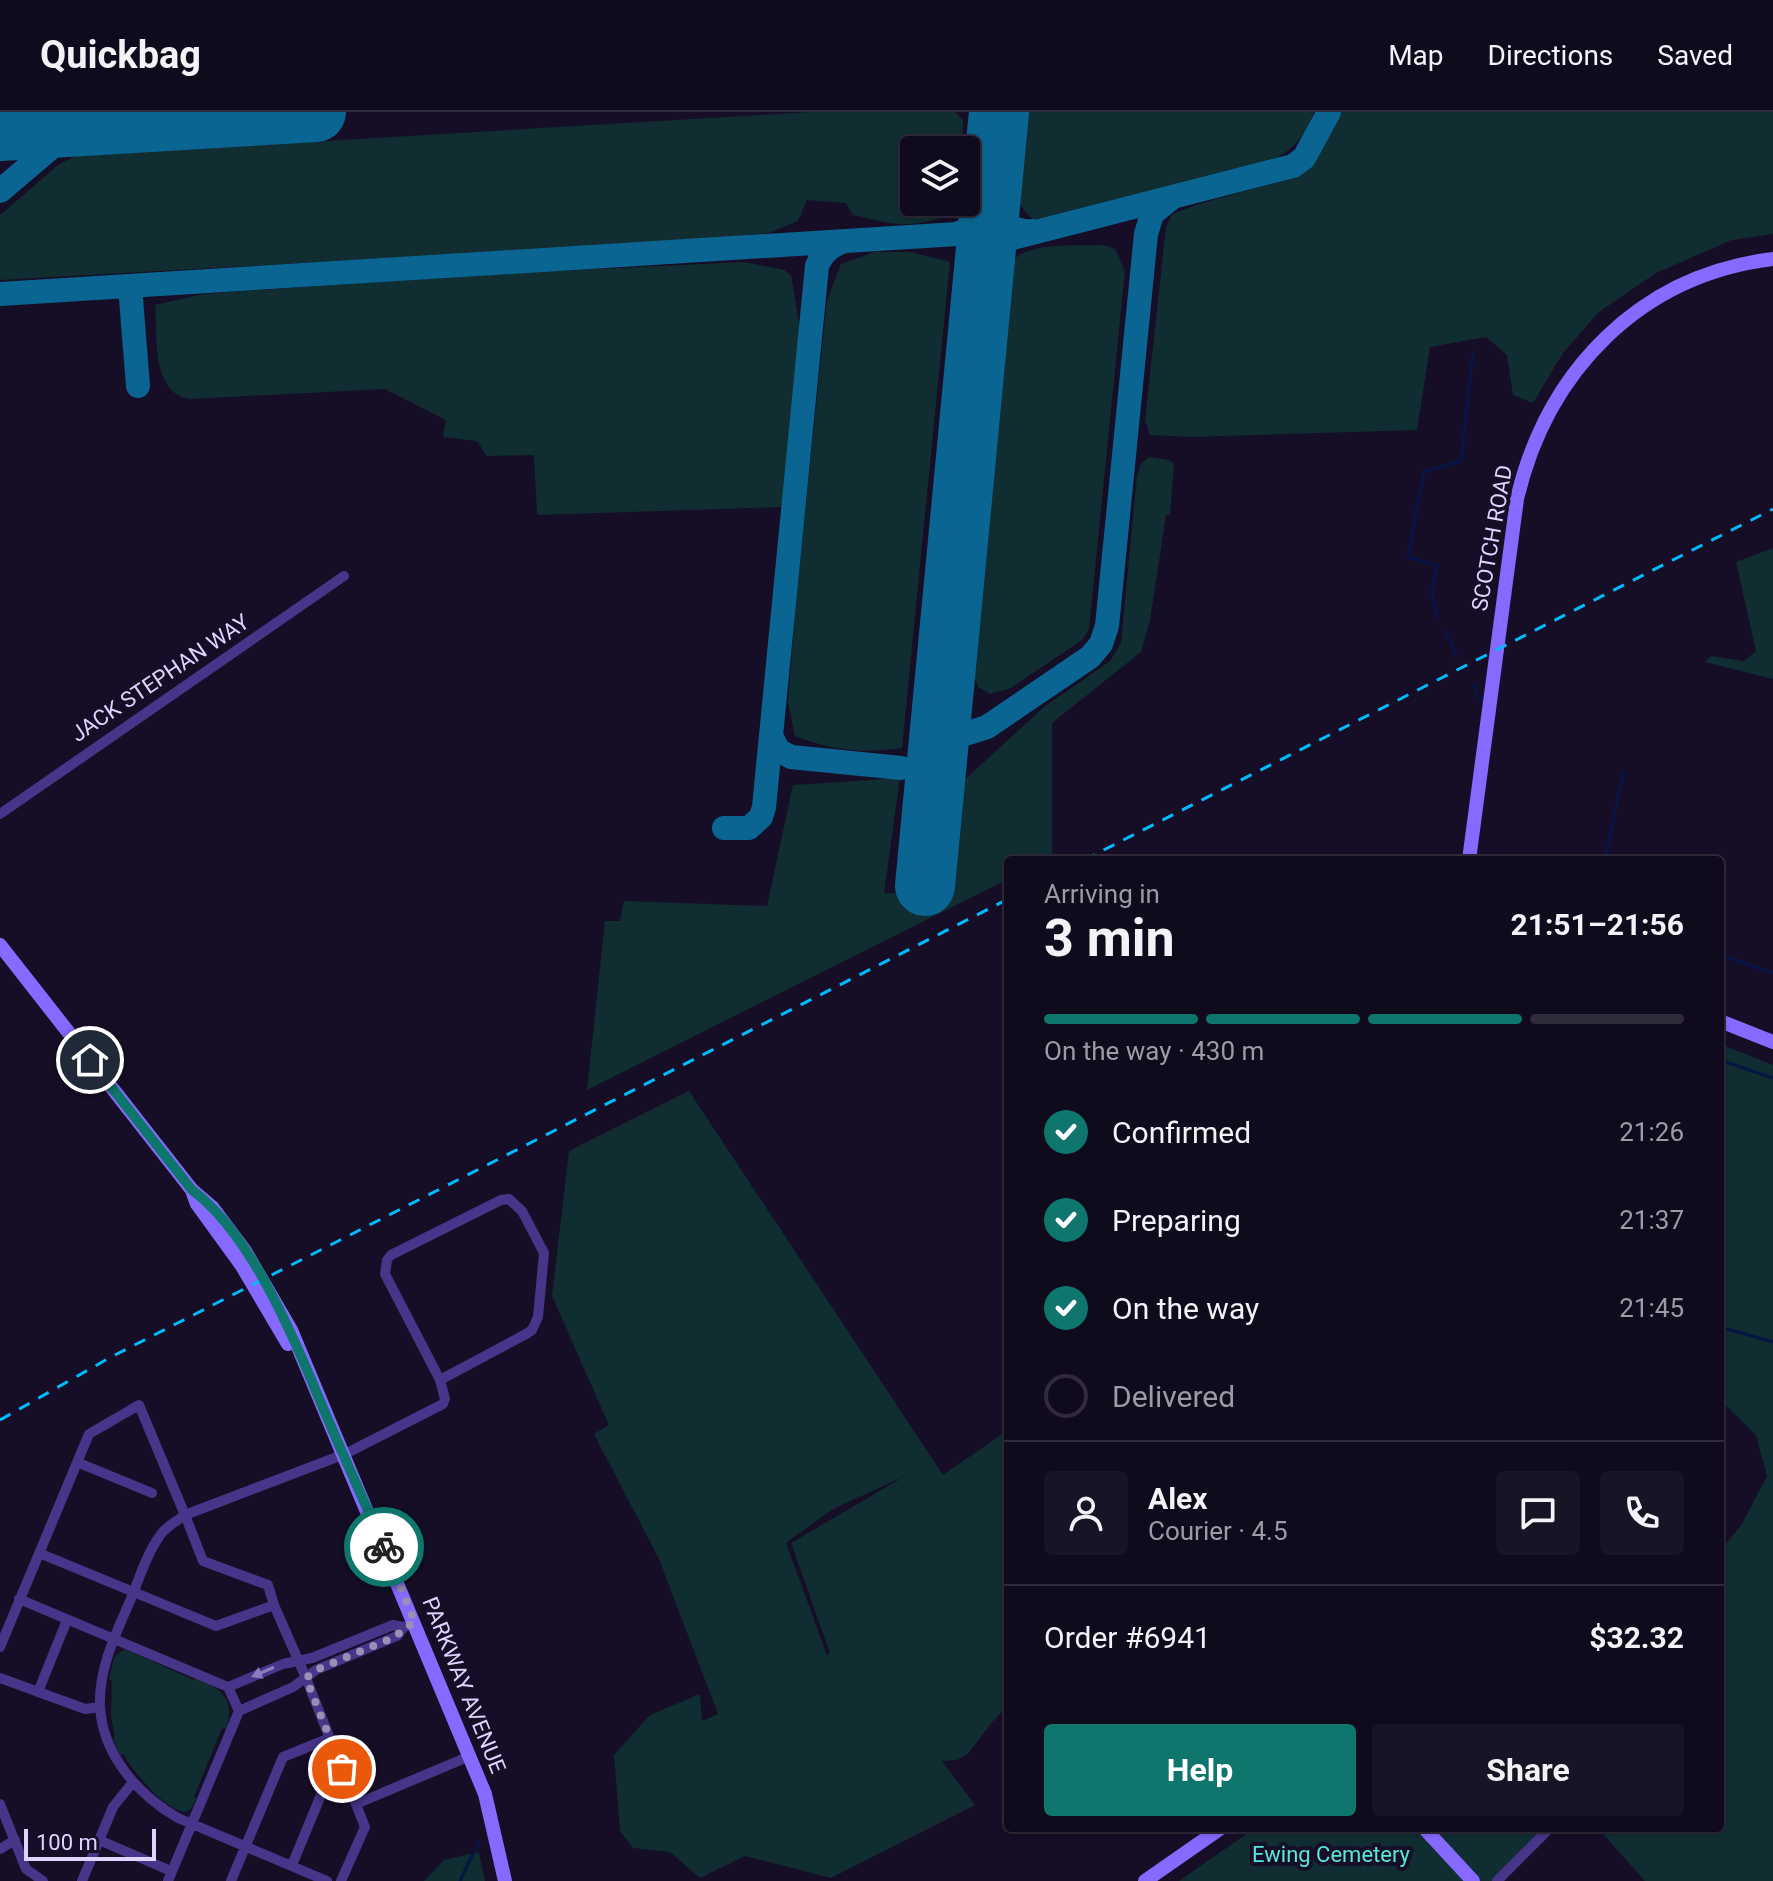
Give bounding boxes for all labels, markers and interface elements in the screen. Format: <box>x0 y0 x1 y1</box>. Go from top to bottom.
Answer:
text: Quickbag <box>40 33 201 77</box>
text: Map <box>1388 39 1444 72</box>
text: Directions <box>1488 39 1613 72</box>
text: Saved <box>1657 39 1733 72</box>
map controls <box>900 136 980 216</box>
button: layers <box>900 136 980 216</box>
street label: SCOTCH ROAD <box>1467 463 1517 613</box>
street label: JACK STEPHAN WAY <box>66 609 254 747</box>
text: Arriving in <box>1044 879 1160 909</box>
text: 21:51–21:56 <box>1510 907 1684 942</box>
text: 3 min <box>1044 908 1175 969</box>
pin <box>56 1026 124 1094</box>
text: On the way · 430 m <box>1044 1036 1264 1066</box>
icon: home <box>68 1038 112 1082</box>
icon: check <box>1044 1110 1088 1154</box>
text: Confirmed <box>1112 1115 1251 1150</box>
text: 21:26 <box>1619 1117 1684 1147</box>
icon: check <box>1044 1198 1088 1242</box>
text: Preparing <box>1112 1203 1241 1238</box>
text: 21:37 <box>1619 1205 1684 1235</box>
icon: check <box>1044 1286 1088 1330</box>
text: On the way <box>1112 1291 1259 1326</box>
text: 21:45 <box>1619 1293 1684 1323</box>
text: Delivered <box>1112 1379 1235 1414</box>
button: person <box>1044 1471 1128 1555</box>
button: chat <box>1496 1471 1580 1555</box>
button: phone <box>1600 1471 1684 1555</box>
text: Alex <box>1148 1481 1208 1516</box>
courier <box>344 1507 424 1587</box>
text: Courier · 4.5 <box>1148 1516 1288 1546</box>
icon: bike <box>362 1525 406 1569</box>
street label: PARKWAY AVENUE <box>417 1593 511 1777</box>
text: Order #6941 <box>1044 1620 1211 1655</box>
text: $32.32 <box>1589 1620 1684 1655</box>
one-way arrow <box>251 1666 275 1679</box>
button: Help <box>1044 1724 1356 1816</box>
button: Share <box>1372 1724 1684 1816</box>
pin <box>308 1735 376 1803</box>
icon: bag <box>320 1747 364 1791</box>
scale bar <box>24 1825 156 1861</box>
text: 100 m <box>36 1830 98 1855</box>
park label: Ewing Cemetery <box>1252 1842 1411 1867</box>

